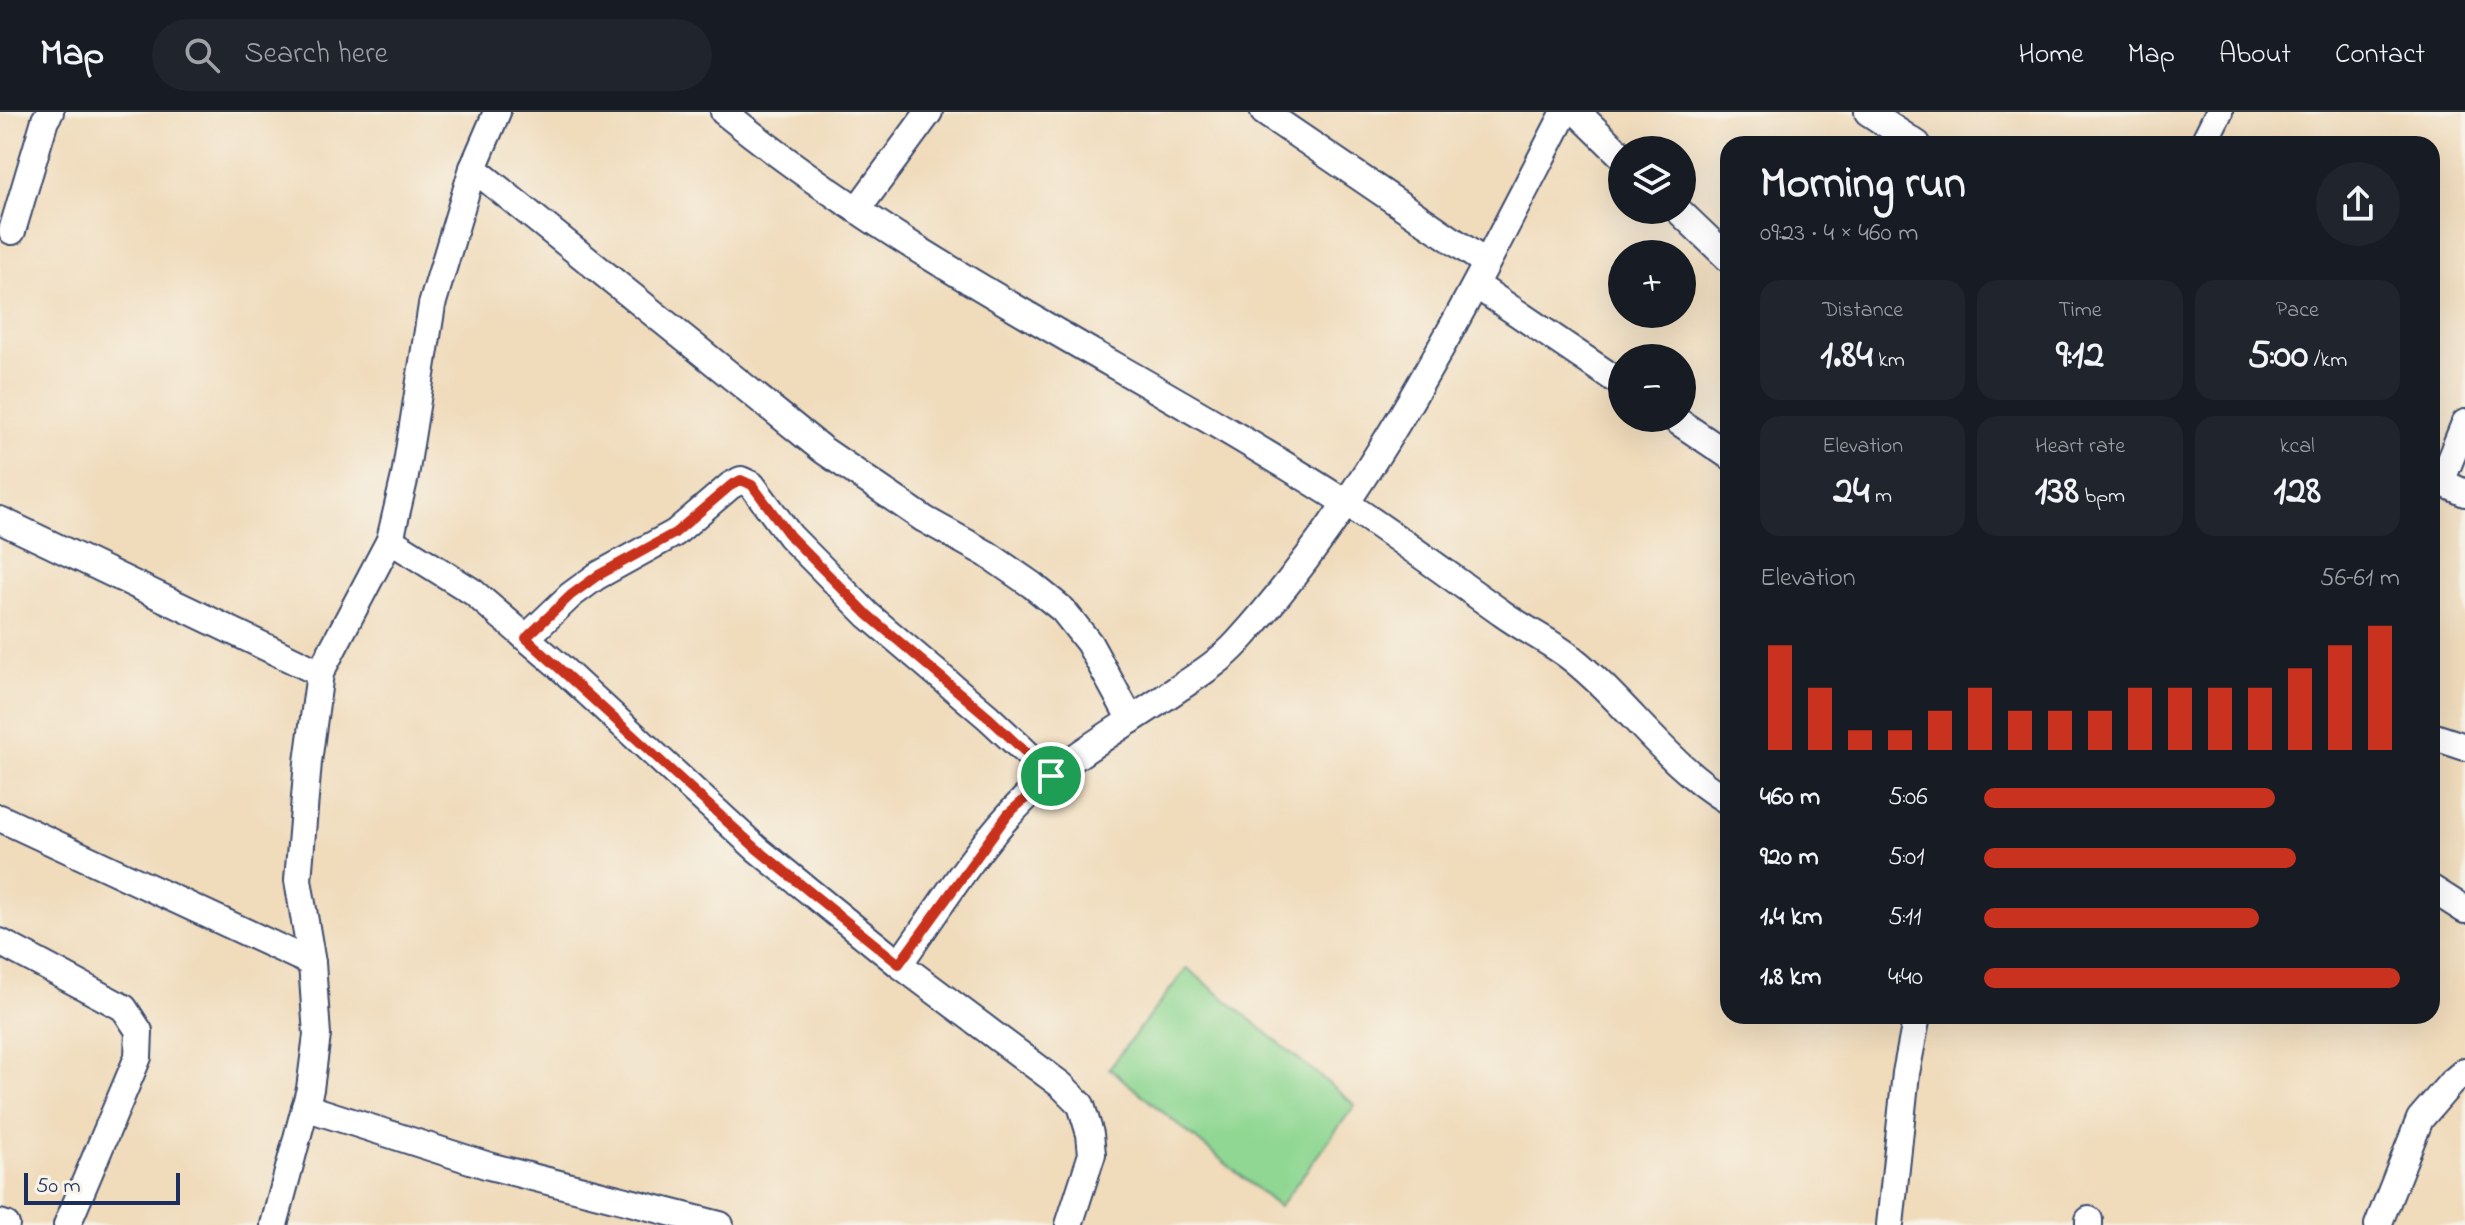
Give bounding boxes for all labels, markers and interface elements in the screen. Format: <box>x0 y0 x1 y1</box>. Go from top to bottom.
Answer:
search box <box>152 19 712 91</box>
text: Map <box>40 27 104 83</box>
icon: search <box>180 33 224 77</box>
text: Search here <box>244 33 388 77</box>
text: Home <box>2018 35 2084 76</box>
text: Map <box>2128 35 2175 76</box>
text: About <box>2219 35 2291 76</box>
text: Contact <box>2335 35 2425 76</box>
map controls <box>1608 136 1696 432</box>
button: layers <box>1608 136 1696 224</box>
text: Morning run <box>1760 153 1966 217</box>
button: share <box>2316 162 2400 246</box>
text: 09:23 · 4 × 460 m <box>1760 215 1918 253</box>
button: + <box>1608 240 1696 328</box>
text: Distance <box>1822 295 1903 327</box>
text: Time <box>2058 295 2102 327</box>
text: Pace <box>2276 295 2319 327</box>
text: 1.84 <box>1820 327 1873 386</box>
text: 9:12 <box>2056 327 2104 386</box>
text: 5:00 <box>2247 327 2308 386</box>
button: − <box>1608 344 1696 432</box>
text: km <box>1873 345 1905 377</box>
text: /km <box>2308 345 2347 377</box>
text: Elevation <box>1822 431 1903 463</box>
text: Heart rate <box>2035 431 2125 463</box>
text: kcal <box>2280 431 2315 463</box>
text: 24 <box>1833 463 1870 522</box>
text: 138 <box>2035 463 2079 522</box>
text: 128 <box>2274 463 2321 522</box>
text: m <box>1870 481 1892 513</box>
text: bpm <box>2079 481 2125 513</box>
text: Elevation <box>1760 560 1856 598</box>
text: 56–61 m <box>2320 560 2400 598</box>
pin <box>1017 742 1085 810</box>
icon: arrive <box>1029 754 1073 798</box>
text: 460 m <box>1760 779 1820 817</box>
text: 5:06 <box>1888 779 1928 817</box>
text: 920 m <box>1760 839 1819 877</box>
text: 5:01 <box>1888 839 1925 877</box>
text: 1.4 km <box>1760 899 1822 937</box>
text: 5:11 <box>1888 899 1922 937</box>
text: 1.8 km <box>1760 959 1821 997</box>
text: 4:40 <box>1888 959 1923 997</box>
scale bar <box>24 1169 180 1205</box>
text: 50 m <box>36 1171 81 1203</box>

